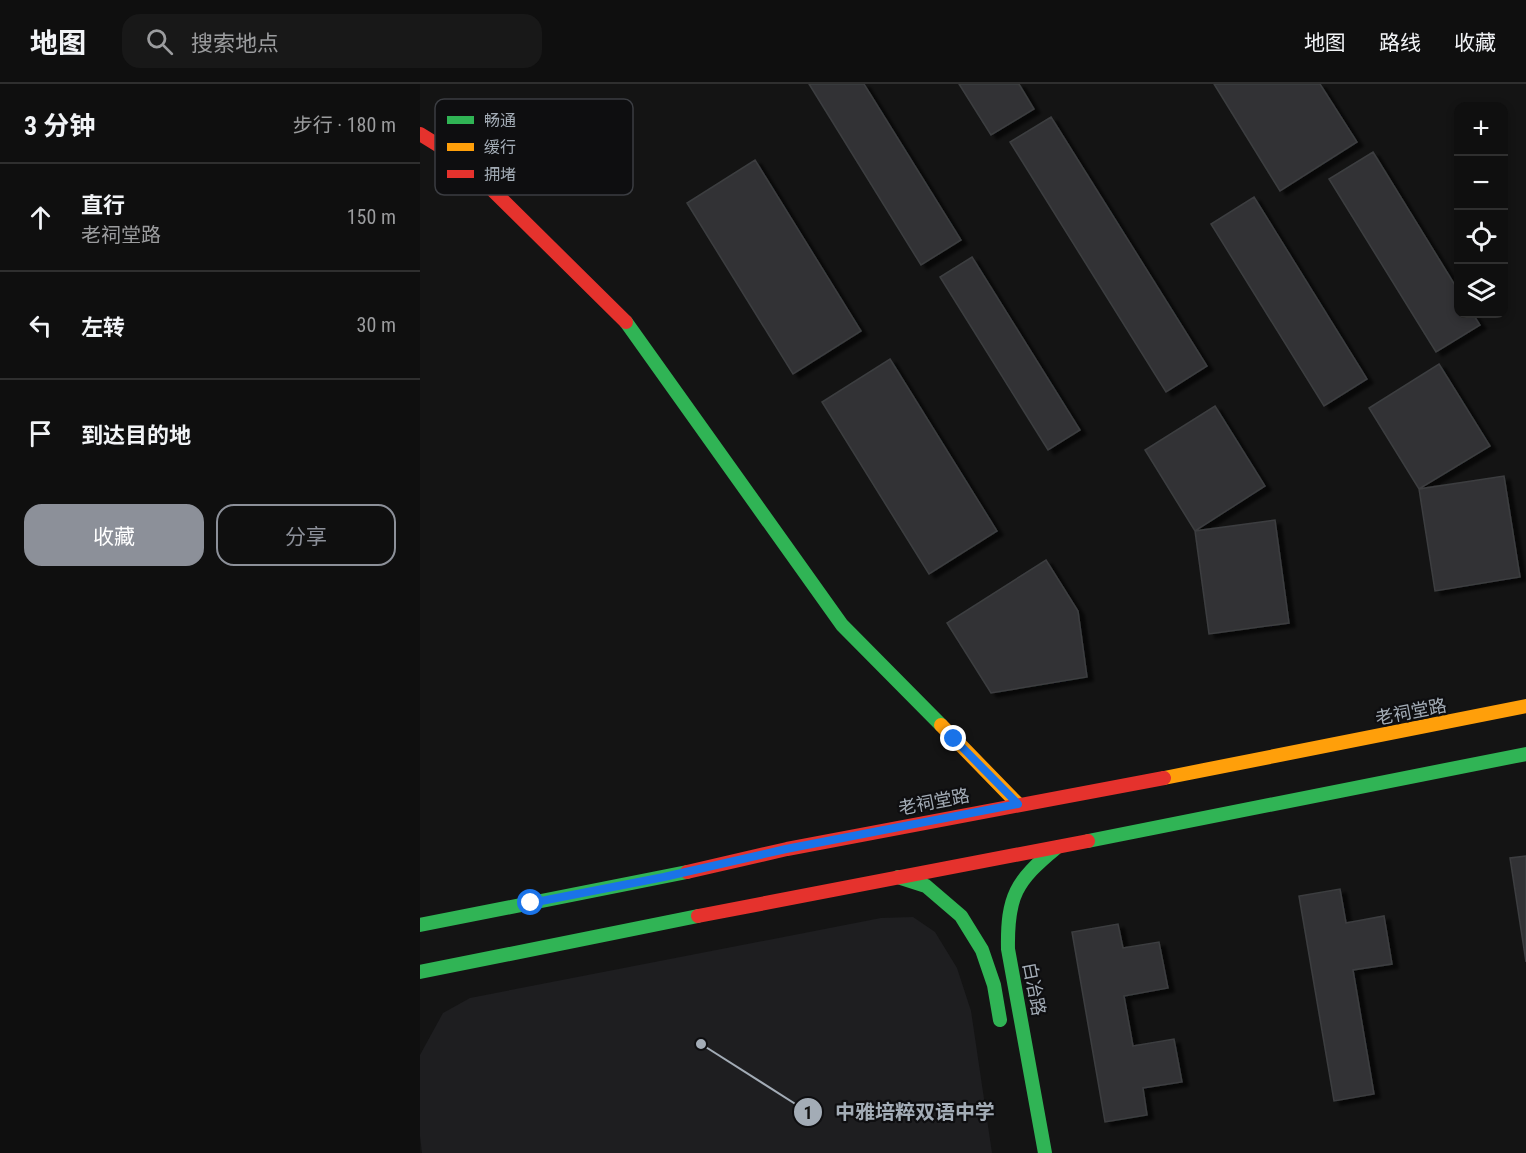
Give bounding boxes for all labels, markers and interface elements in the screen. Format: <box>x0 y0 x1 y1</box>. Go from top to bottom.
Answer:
search box <box>122 14 542 68</box>
icon: search <box>143 25 176 58</box>
text: 地图 <box>30 27 86 60</box>
text: 搜索地点 <box>191 31 279 56</box>
text: 地图 <box>1304 31 1346 55</box>
text: 路线 <box>1379 31 1421 55</box>
text: 收藏 <box>1454 31 1496 55</box>
legend <box>435 99 633 195</box>
map controls <box>1454 102 1508 318</box>
button: + <box>1454 102 1508 156</box>
text: 3 分钟 <box>24 111 95 141</box>
text: 畅通 <box>484 111 516 130</box>
text: 步行 · 180 m <box>293 113 396 137</box>
text: 缓行 <box>484 138 516 157</box>
button: − <box>1454 156 1508 210</box>
text: 拥堵 <box>484 165 516 184</box>
text: 直行 <box>81 193 125 218</box>
icon: ahead <box>24 201 57 234</box>
text: 150 m <box>347 205 396 229</box>
button: locate <box>1454 210 1508 264</box>
text: 老祠堂路 <box>81 223 161 247</box>
button: layers <box>1454 264 1508 318</box>
icon: left <box>24 309 57 342</box>
text: 30 m <box>357 313 396 337</box>
text: 左转 <box>81 315 125 340</box>
icon: arrive <box>24 417 57 450</box>
text: 到达目的地 <box>81 423 191 448</box>
button: 收藏 <box>24 504 204 566</box>
button: 分享 <box>216 504 396 566</box>
street label: 老祠堂路 <box>1374 694 1448 729</box>
route end <box>940 725 966 751</box>
street label: 老祠堂路 <box>897 784 971 819</box>
route start <box>517 889 543 915</box>
street label: 白冶路 <box>1019 960 1050 1017</box>
callout: 中雅培粹双语中学 <box>793 1093 1007 1131</box>
text: 中雅培粹双语中学 <box>835 1100 995 1124</box>
text: 1 <box>803 1102 813 1123</box>

